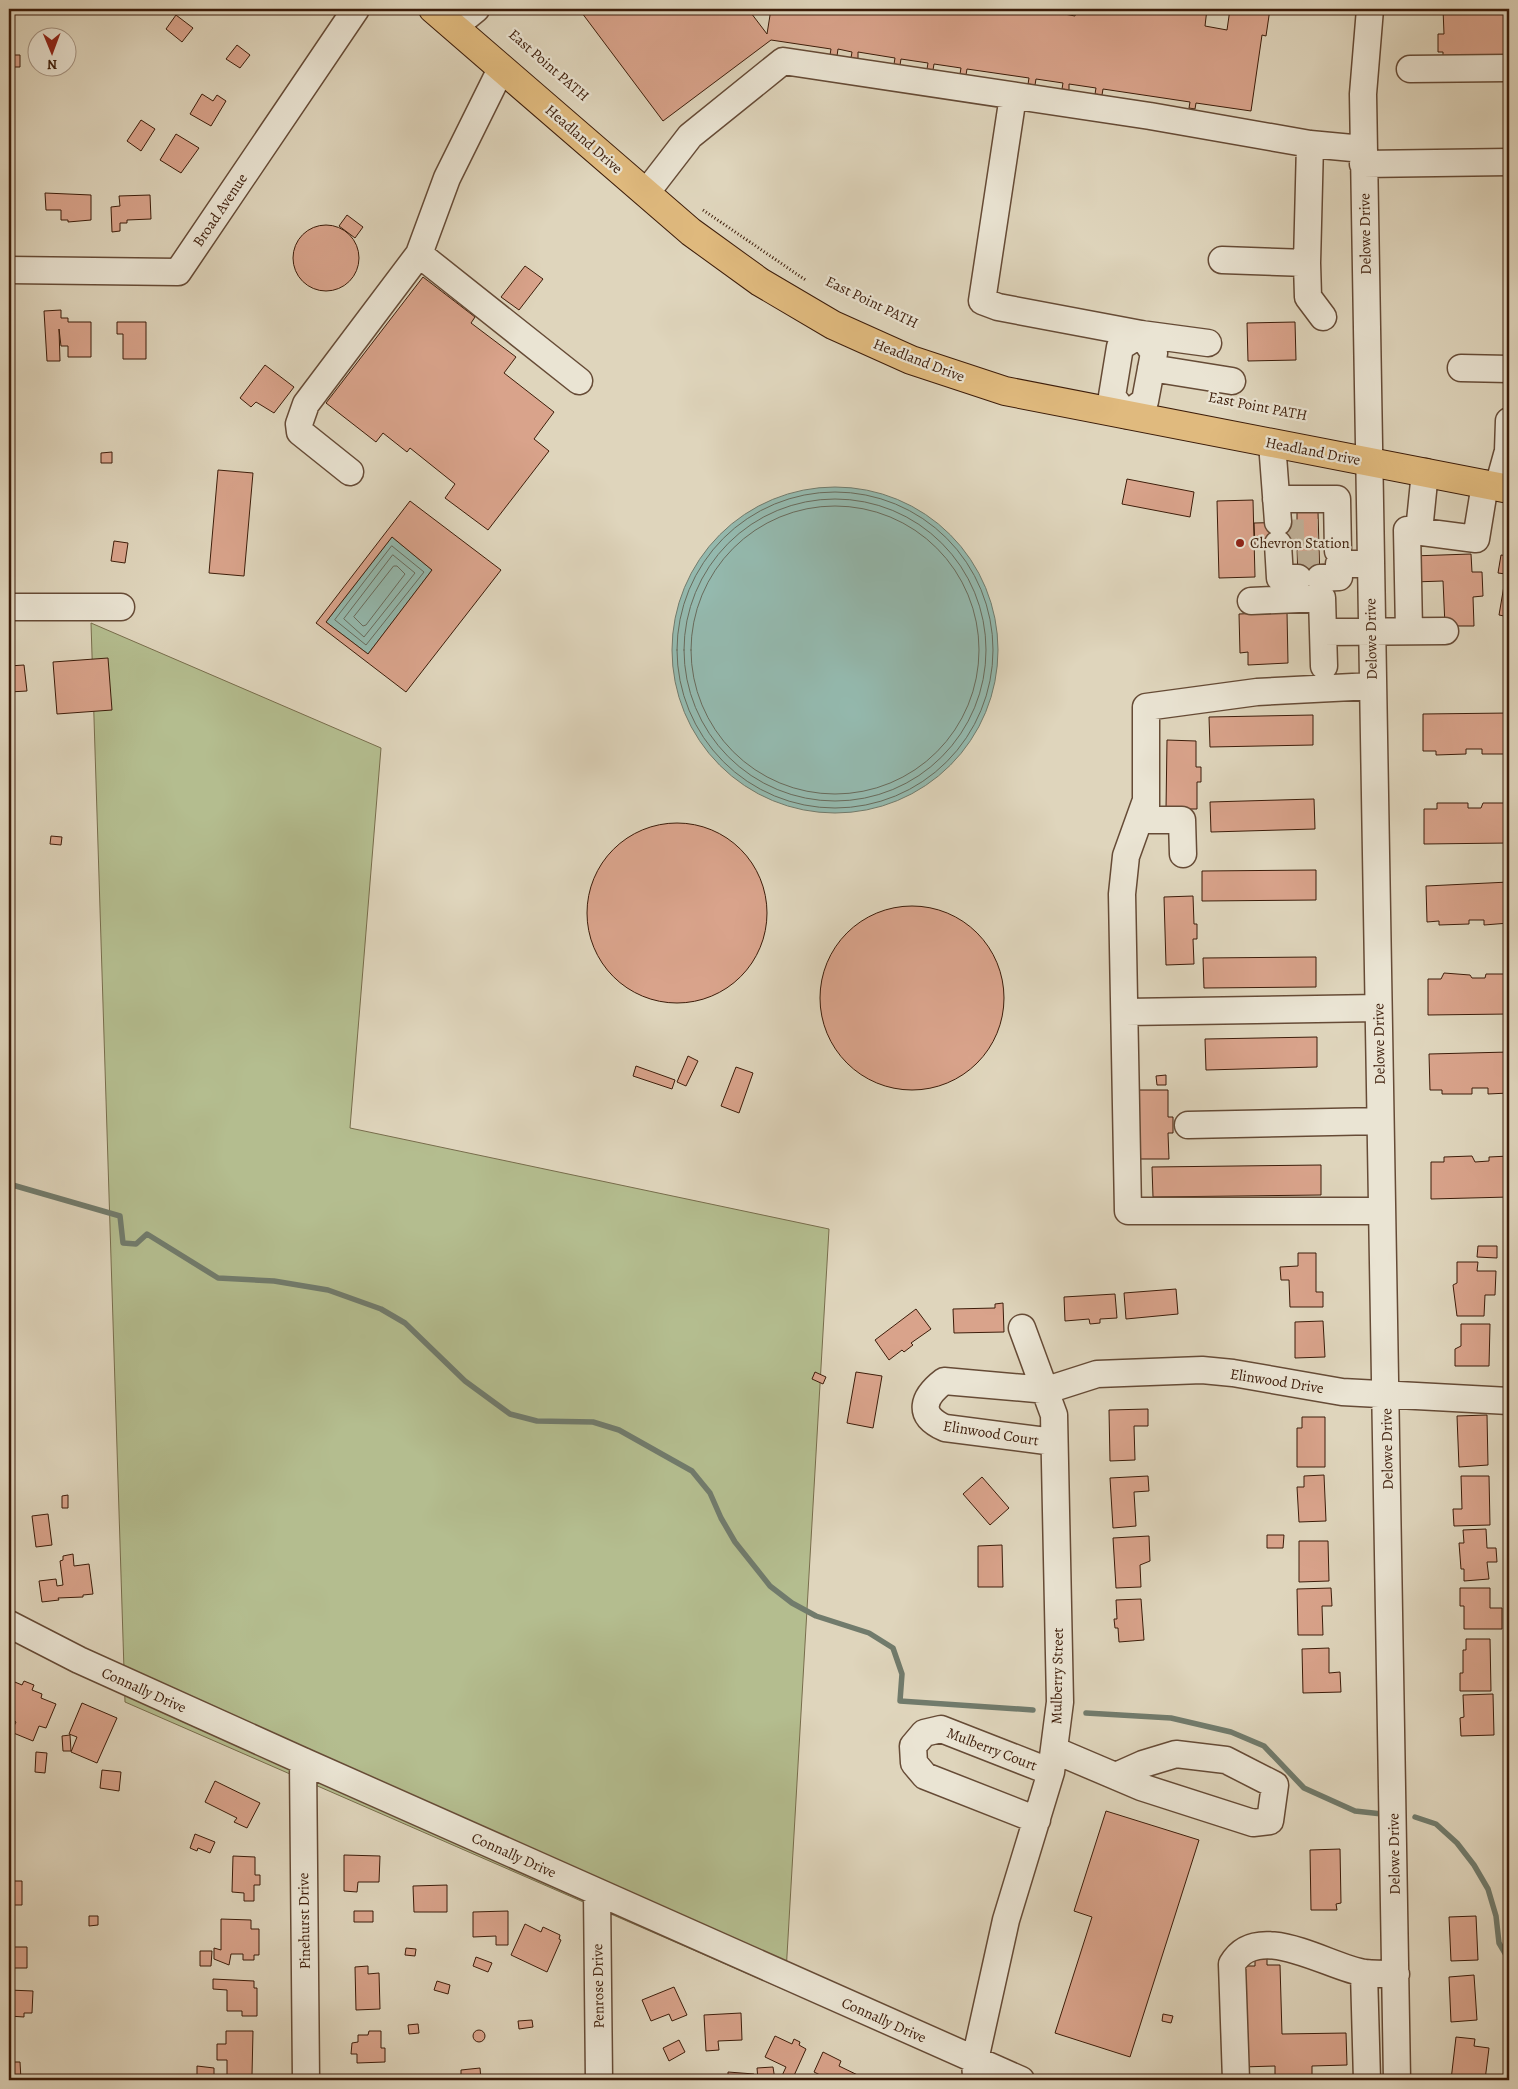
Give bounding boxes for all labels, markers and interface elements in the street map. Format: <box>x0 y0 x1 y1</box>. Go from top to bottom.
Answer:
street label: East Point PATH <box>504 24 594 106</box>
north arrow <box>28 28 78 78</box>
text: N <box>47 55 57 74</box>
street label: Headland Drive <box>541 100 627 178</box>
street label: Broad Avenue <box>188 169 252 251</box>
street label: Delowe Drive <box>1354 193 1376 275</box>
street label: East Point PATH <box>822 271 922 333</box>
street label: Headland Drive <box>870 333 968 387</box>
street label: East Point PATH <box>1207 387 1309 425</box>
street label: Headland Drive <box>1264 432 1362 470</box>
place label: Chevron Station <box>1250 533 1350 553</box>
marker: Chevron Station <box>1234 537 1246 549</box>
street label: Delowe Drive <box>1360 598 1382 680</box>
street label: Delowe Drive <box>1368 1003 1390 1085</box>
street label: Elinwood Drive <box>1229 1364 1326 1398</box>
street label: Delowe Drive <box>1376 1408 1398 1490</box>
street label: Elinwood Court <box>942 1416 1040 1450</box>
street label: Mulberry Street <box>1046 1627 1068 1725</box>
street label: Connally Drive <box>99 1662 190 1718</box>
street label: Mulberry Court <box>944 1723 1040 1775</box>
street label: Delowe Drive <box>1383 1813 1405 1895</box>
street label: Connally Drive <box>469 1827 560 1883</box>
street label: Pinehurst Drive <box>293 1872 315 1970</box>
street label: Penrose Drive <box>587 1943 609 2029</box>
street label: Connally Drive <box>839 1992 930 2048</box>

